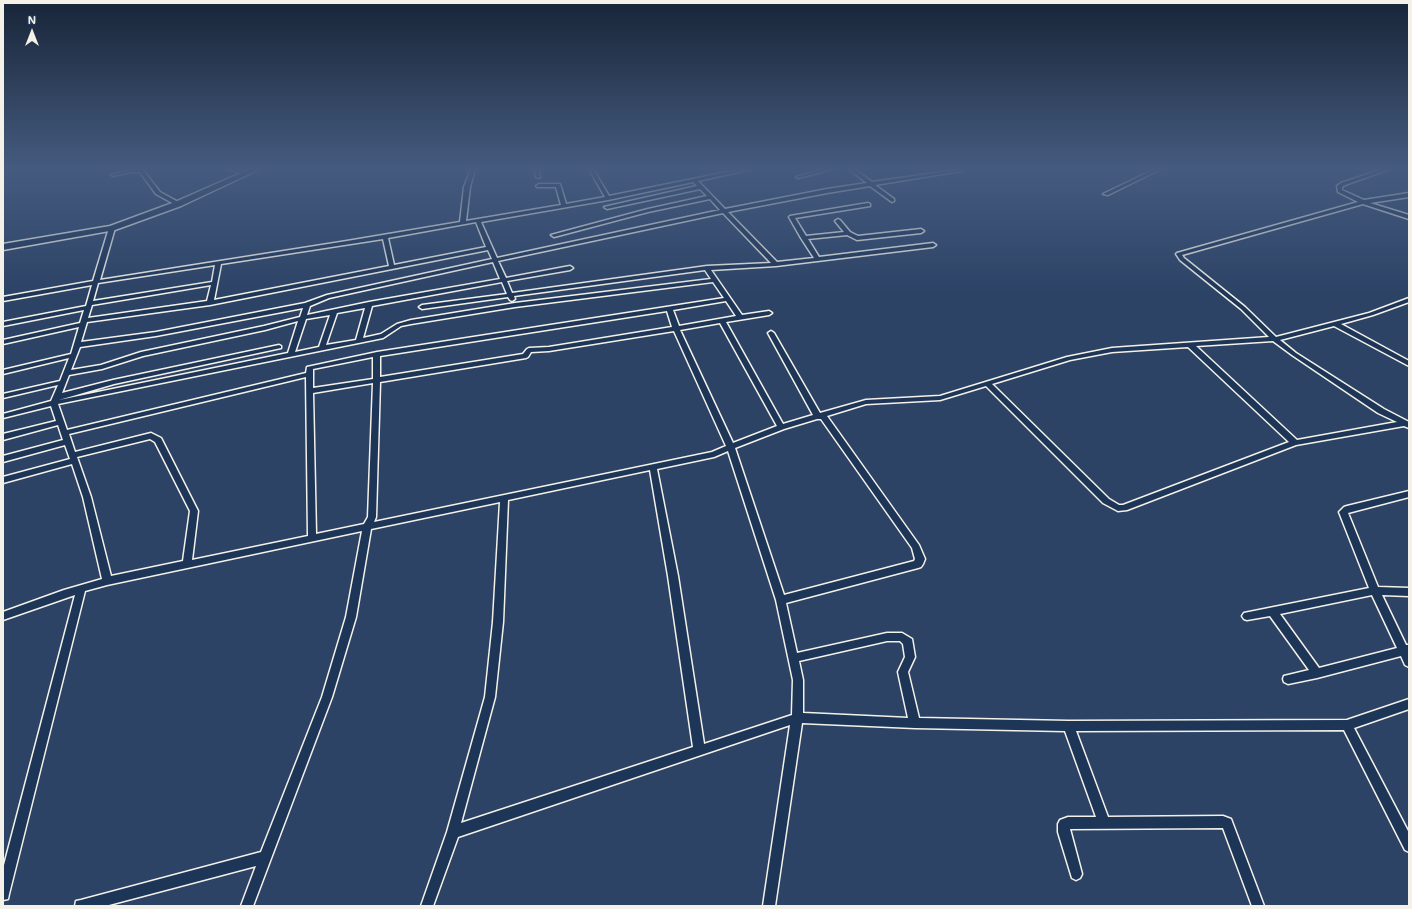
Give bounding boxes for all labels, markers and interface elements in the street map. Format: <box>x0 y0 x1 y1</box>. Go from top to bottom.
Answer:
north arrow <box>12 12 52 52</box>
text: N <box>28 12 36 27</box>

